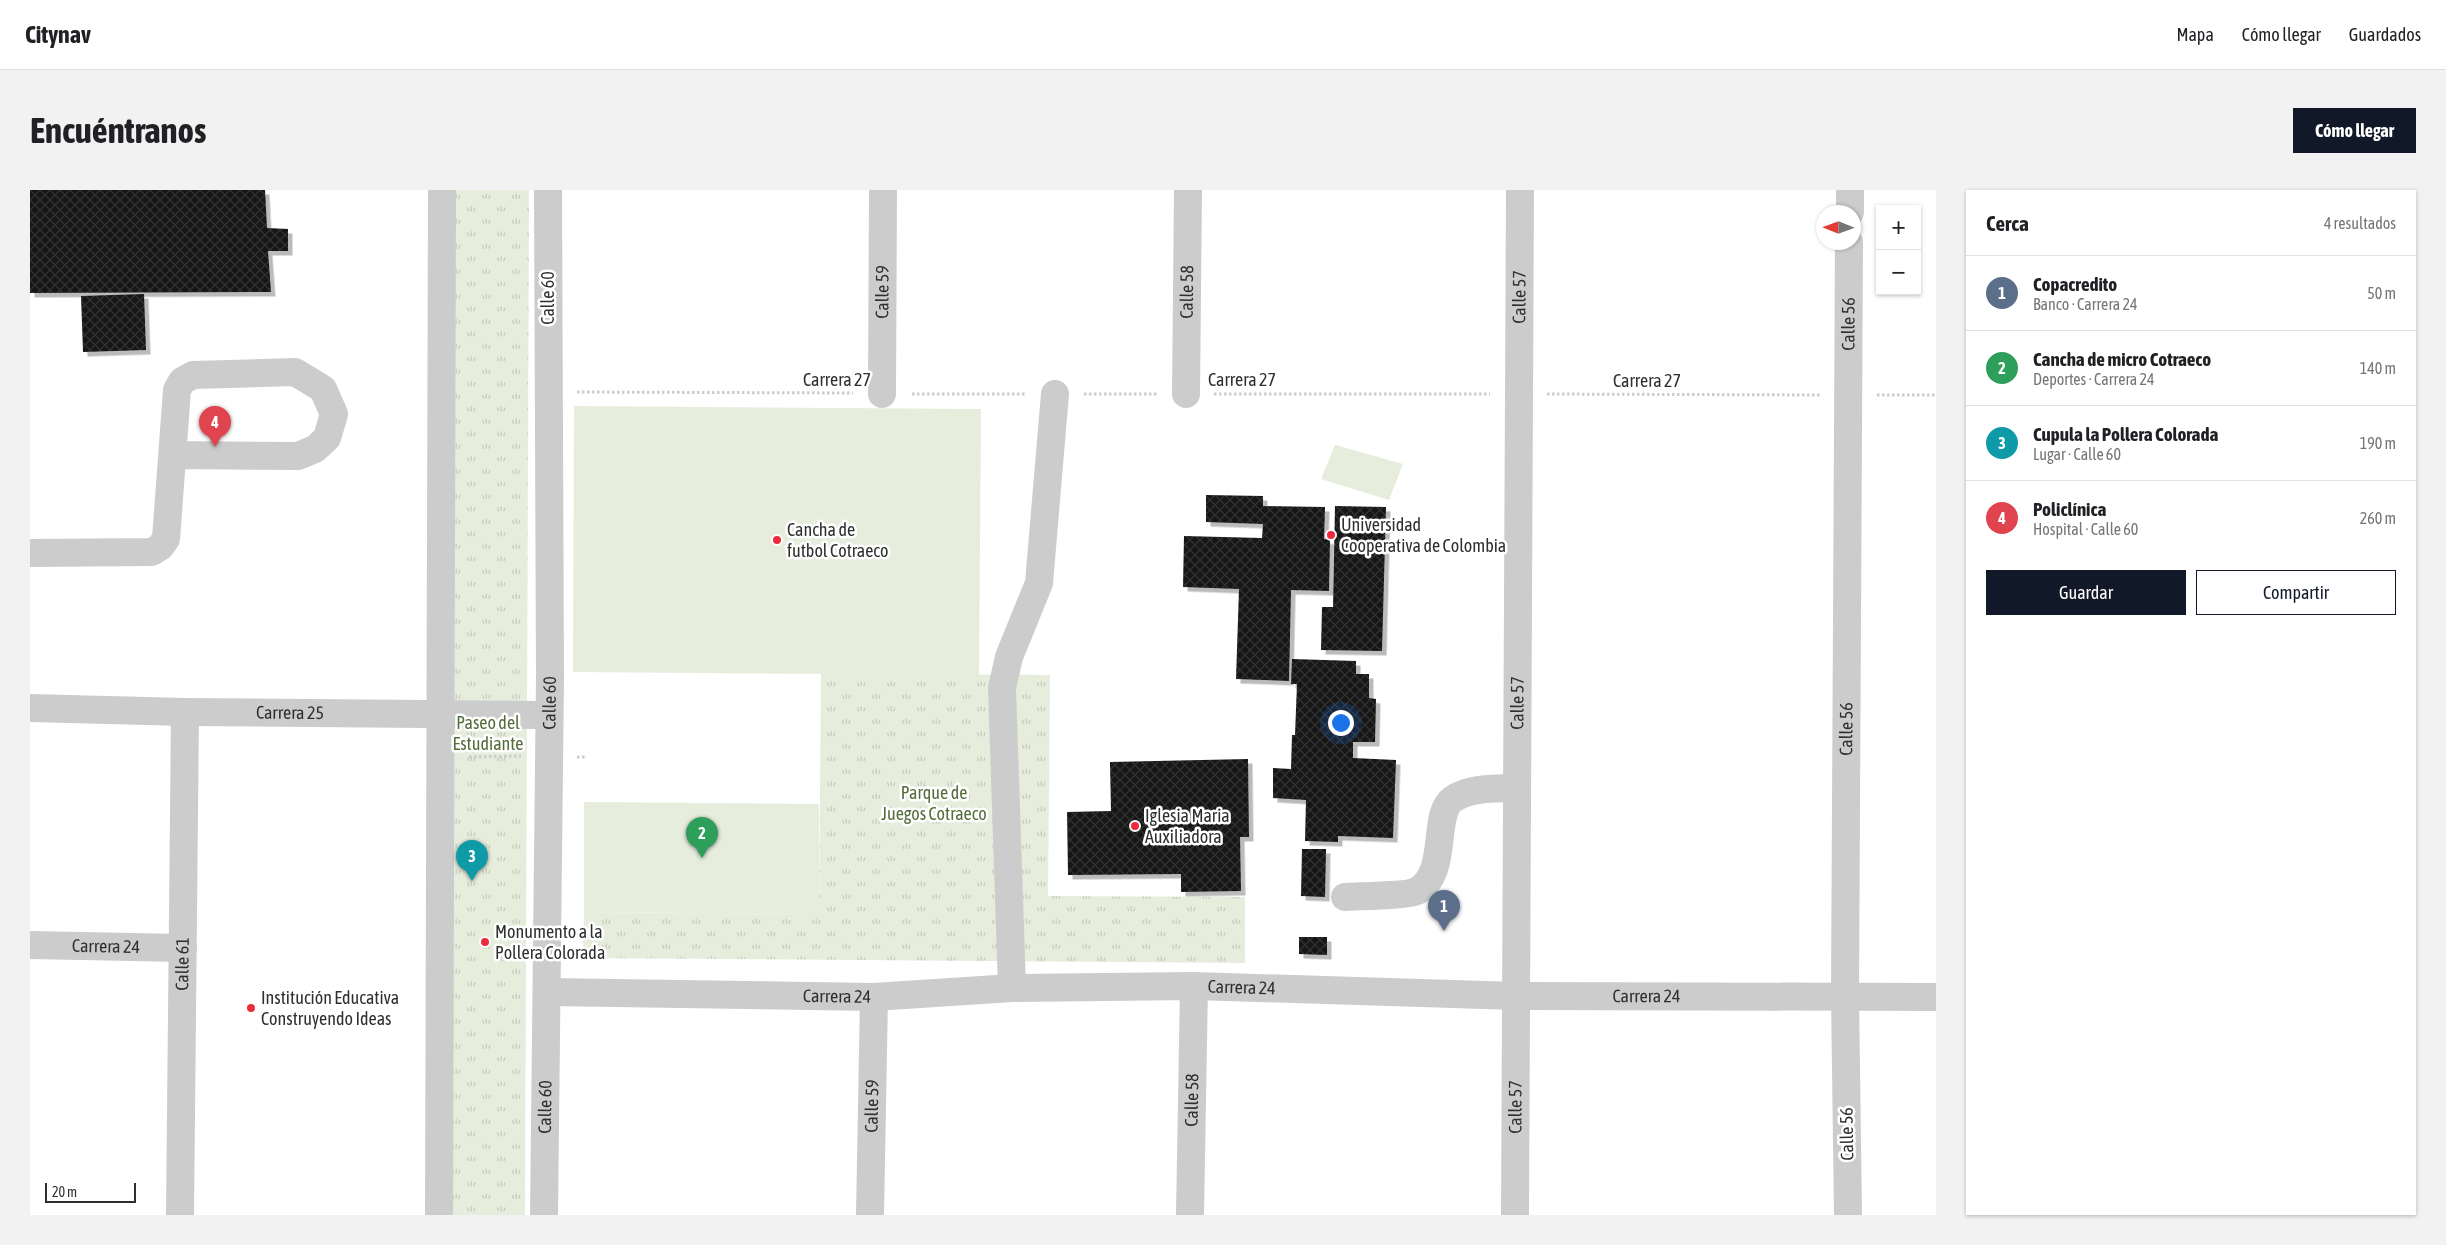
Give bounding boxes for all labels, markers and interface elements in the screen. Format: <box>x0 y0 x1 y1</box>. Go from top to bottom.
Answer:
text: Citynav <box>25 21 91 48</box>
text: Mapa <box>2176 24 2214 45</box>
text: Cómo llegar <box>2242 24 2321 45</box>
text: Guardados <box>2349 24 2421 45</box>
button: Cómo llegar <box>2293 108 2416 153</box>
text: Encuéntranos <box>30 110 206 150</box>
north arrow <box>1816 205 1861 250</box>
map controls <box>1876 205 1921 295</box>
button: + <box>1876 205 1921 250</box>
text: Cerca <box>1986 211 2029 235</box>
text: 4 resultados <box>2324 214 2396 232</box>
button: − <box>1876 250 1921 295</box>
street label: Calle 59 <box>871 265 893 319</box>
street label: Calle 58 <box>1176 265 1197 319</box>
street label: Calle 57 <box>1508 270 1530 324</box>
street label: Calle 60 <box>537 271 558 325</box>
text: Copacredito <box>2033 273 2117 295</box>
text: 1 <box>1998 284 2006 302</box>
text: 50 m <box>2367 284 2396 302</box>
text: Banco · Carrera 24 <box>2033 295 2137 313</box>
street label: Calle 56 <box>1837 297 1859 351</box>
text: Cancha de micro Cotraeco <box>2033 348 2211 370</box>
text: 2 <box>1998 359 2006 377</box>
text: 140 m <box>2360 359 2396 377</box>
street label: Carrera 27 <box>803 369 871 390</box>
street label: Carrera 27 <box>1208 369 1276 390</box>
street label: Carrera 27 <box>1613 370 1681 391</box>
text: Deportes · Carrera 24 <box>2033 370 2154 388</box>
pin: 4 <box>199 406 231 447</box>
text: Cupula la Pollera Colorada <box>2033 423 2218 445</box>
text: 3 <box>1998 434 2006 452</box>
text: 190 m <box>2360 434 2396 452</box>
text: Lugar · Calle 60 <box>2033 445 2121 463</box>
text: Policlínica <box>2033 498 2106 520</box>
text: 4 <box>1998 509 2006 527</box>
text: 260 m <box>2360 509 2396 527</box>
place label: Universidad Cooperativa de Colombia <box>1341 514 1506 556</box>
place label: Cancha de futbol Cotraeco <box>787 519 888 561</box>
text: Hospital · Calle 60 <box>2033 520 2138 538</box>
marker: Universidad Cooperativa de Colombia <box>1325 529 1337 541</box>
marker: Cancha de futbol Cotraeco <box>771 534 783 546</box>
button: Guardar <box>1986 570 2186 615</box>
button: Compartir <box>2196 570 2396 615</box>
street label: Calle 60 <box>538 676 560 730</box>
street label: Calle 57 <box>1506 676 1528 730</box>
street label: Carrera 25 <box>256 702 324 723</box>
street label: Calle 56 <box>1835 702 1857 756</box>
your location <box>1328 710 1354 736</box>
park label: Paseo del Estudiante <box>453 712 523 754</box>
park label: Parque de Juegos Cotraeco <box>881 782 987 824</box>
place label: Iglesia Maria Auxiliadora <box>1145 805 1230 847</box>
pin: 2 <box>686 817 718 858</box>
marker: Iglesia Maria Auxiliadora <box>1129 820 1141 832</box>
pin: 3 <box>456 840 488 881</box>
pin: 1 <box>1428 890 1460 931</box>
place label: Monumento a la Pollera Colorada <box>495 921 605 963</box>
street label: Carrera 24 <box>72 935 140 957</box>
marker: Monumento a la Pollera Colorada <box>479 936 491 948</box>
street label: Calle 61 <box>171 937 193 991</box>
street label: Carrera 24 <box>1207 975 1276 999</box>
street label: Carrera 24 <box>803 985 871 1007</box>
street label: Carrera 24 <box>1612 985 1681 1006</box>
place label: Institución Educativa Construyendo Ideas <box>261 987 399 1029</box>
marker: Institución Educativa Construyendo Ideas <box>245 1002 257 1014</box>
street label: Calle 58 <box>1181 1073 1202 1127</box>
street label: Calle 59 <box>861 1079 882 1133</box>
street label: Calle 60 <box>534 1080 556 1134</box>
street label: Calle 57 <box>1504 1080 1526 1134</box>
street label: Calle 56 <box>1836 1107 1857 1161</box>
scale bar <box>45 1180 136 1203</box>
text: 20 m <box>52 1184 77 1200</box>

